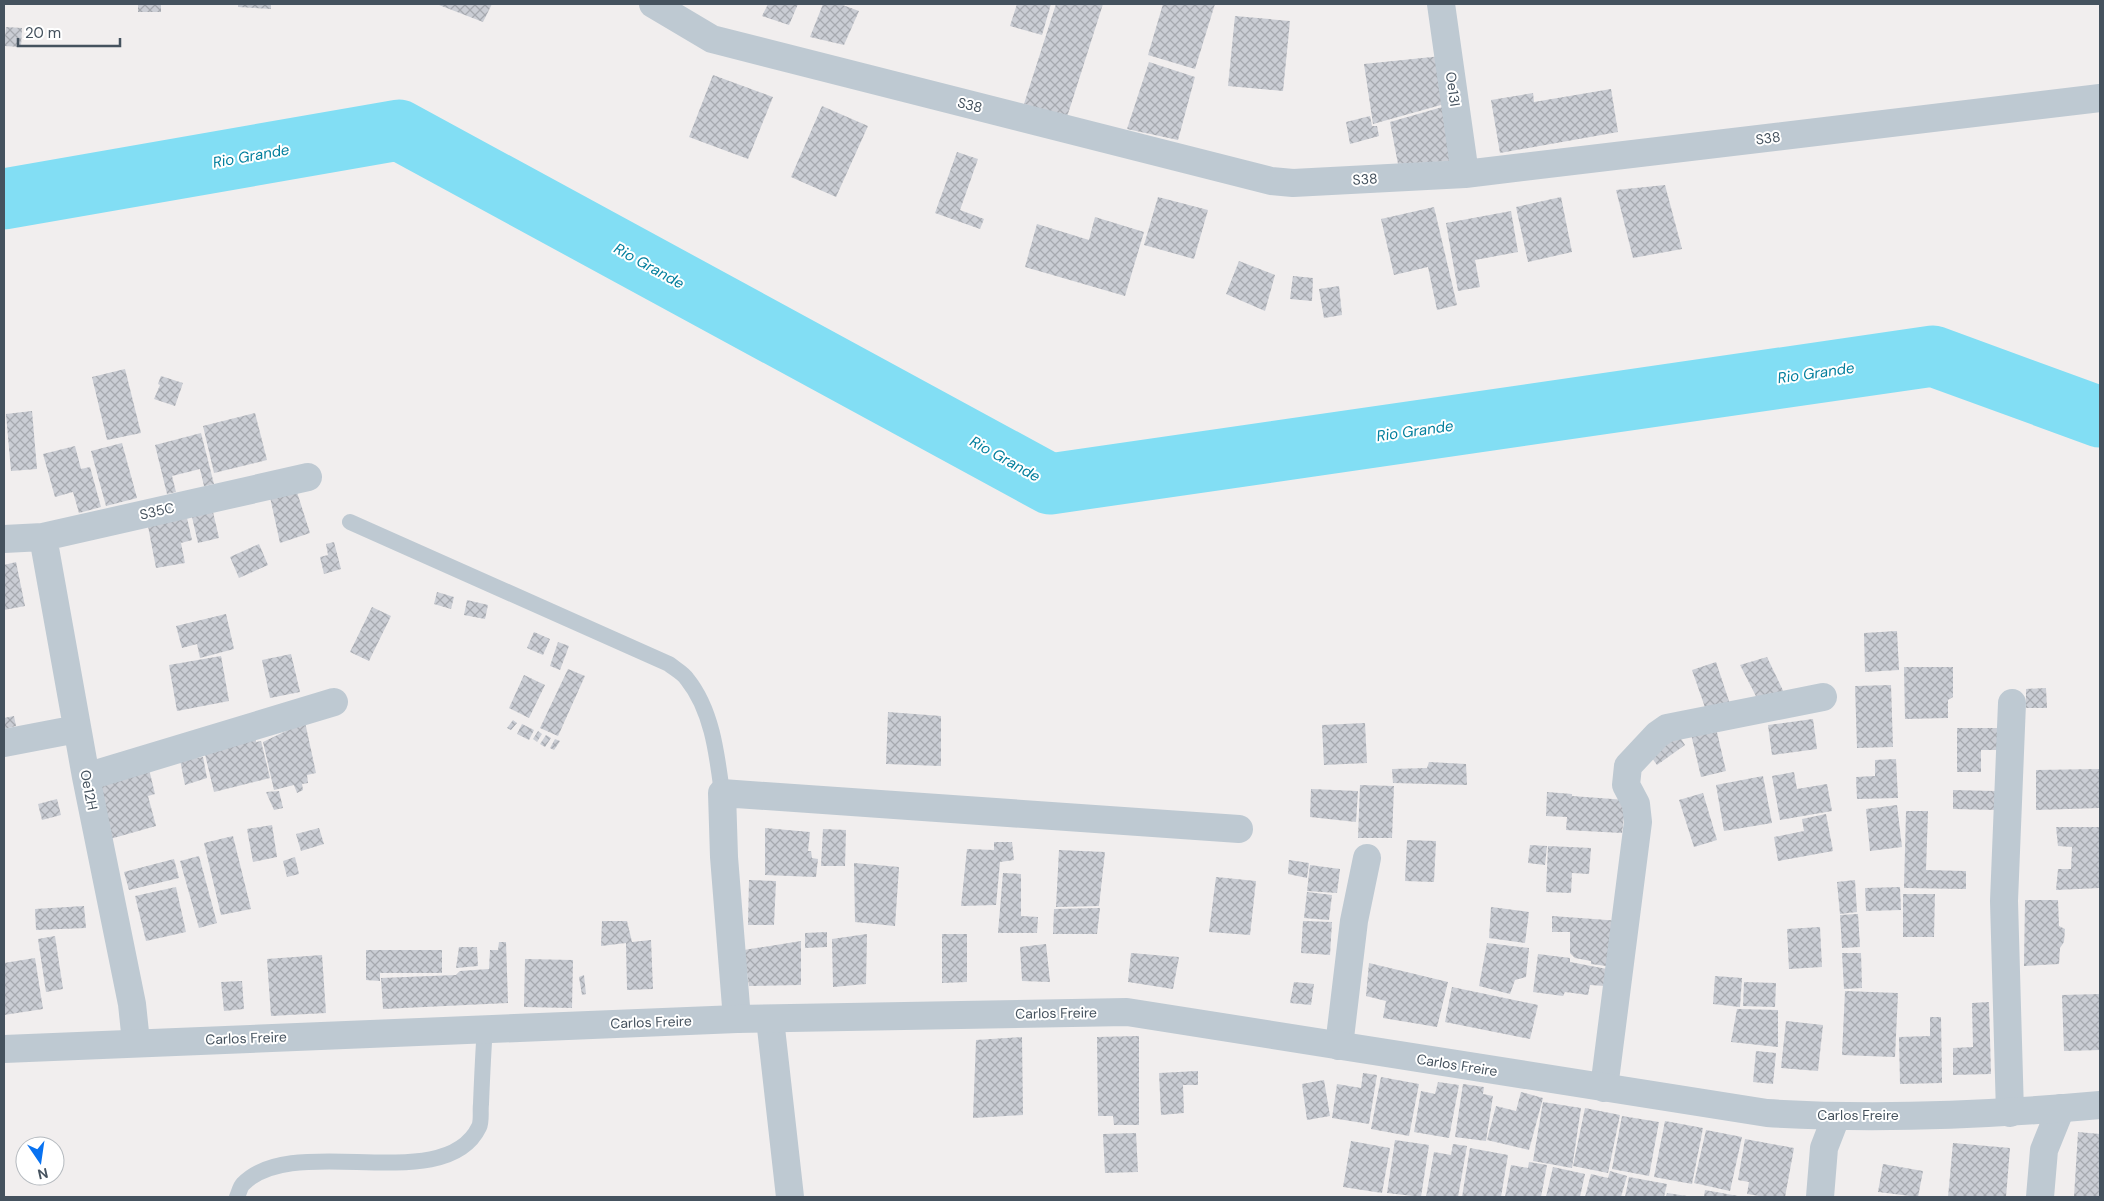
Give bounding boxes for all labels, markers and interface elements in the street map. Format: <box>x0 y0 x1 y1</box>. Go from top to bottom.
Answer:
scale bar <box>18 15 120 47</box>
text: 20 m <box>25 23 61 43</box>
street label: Oe13I <box>1442 71 1464 107</box>
street label: S38 <box>956 93 984 117</box>
street label: S38 <box>1755 128 1781 148</box>
water label: Rio Grande <box>211 139 291 173</box>
street label: S38 <box>1352 169 1378 189</box>
water label: Rio Grande <box>610 238 688 294</box>
water label: Rio Grande <box>1776 358 1856 388</box>
water label: Rio Grande <box>1375 416 1455 446</box>
water label: Rio Grande <box>966 431 1044 487</box>
street label: S35C <box>138 498 176 524</box>
street label: Oe12H <box>76 768 102 812</box>
street label: Carlos Freire <box>1015 1003 1097 1023</box>
street label: Carlos Freire <box>610 1012 692 1032</box>
street label: Carlos Freire <box>205 1028 287 1048</box>
street label: Carlos Freire <box>1415 1050 1499 1080</box>
street label: Carlos Freire <box>1817 1106 1899 1124</box>
north arrow <box>15 1136 65 1186</box>
text: N <box>36 1164 50 1184</box>

